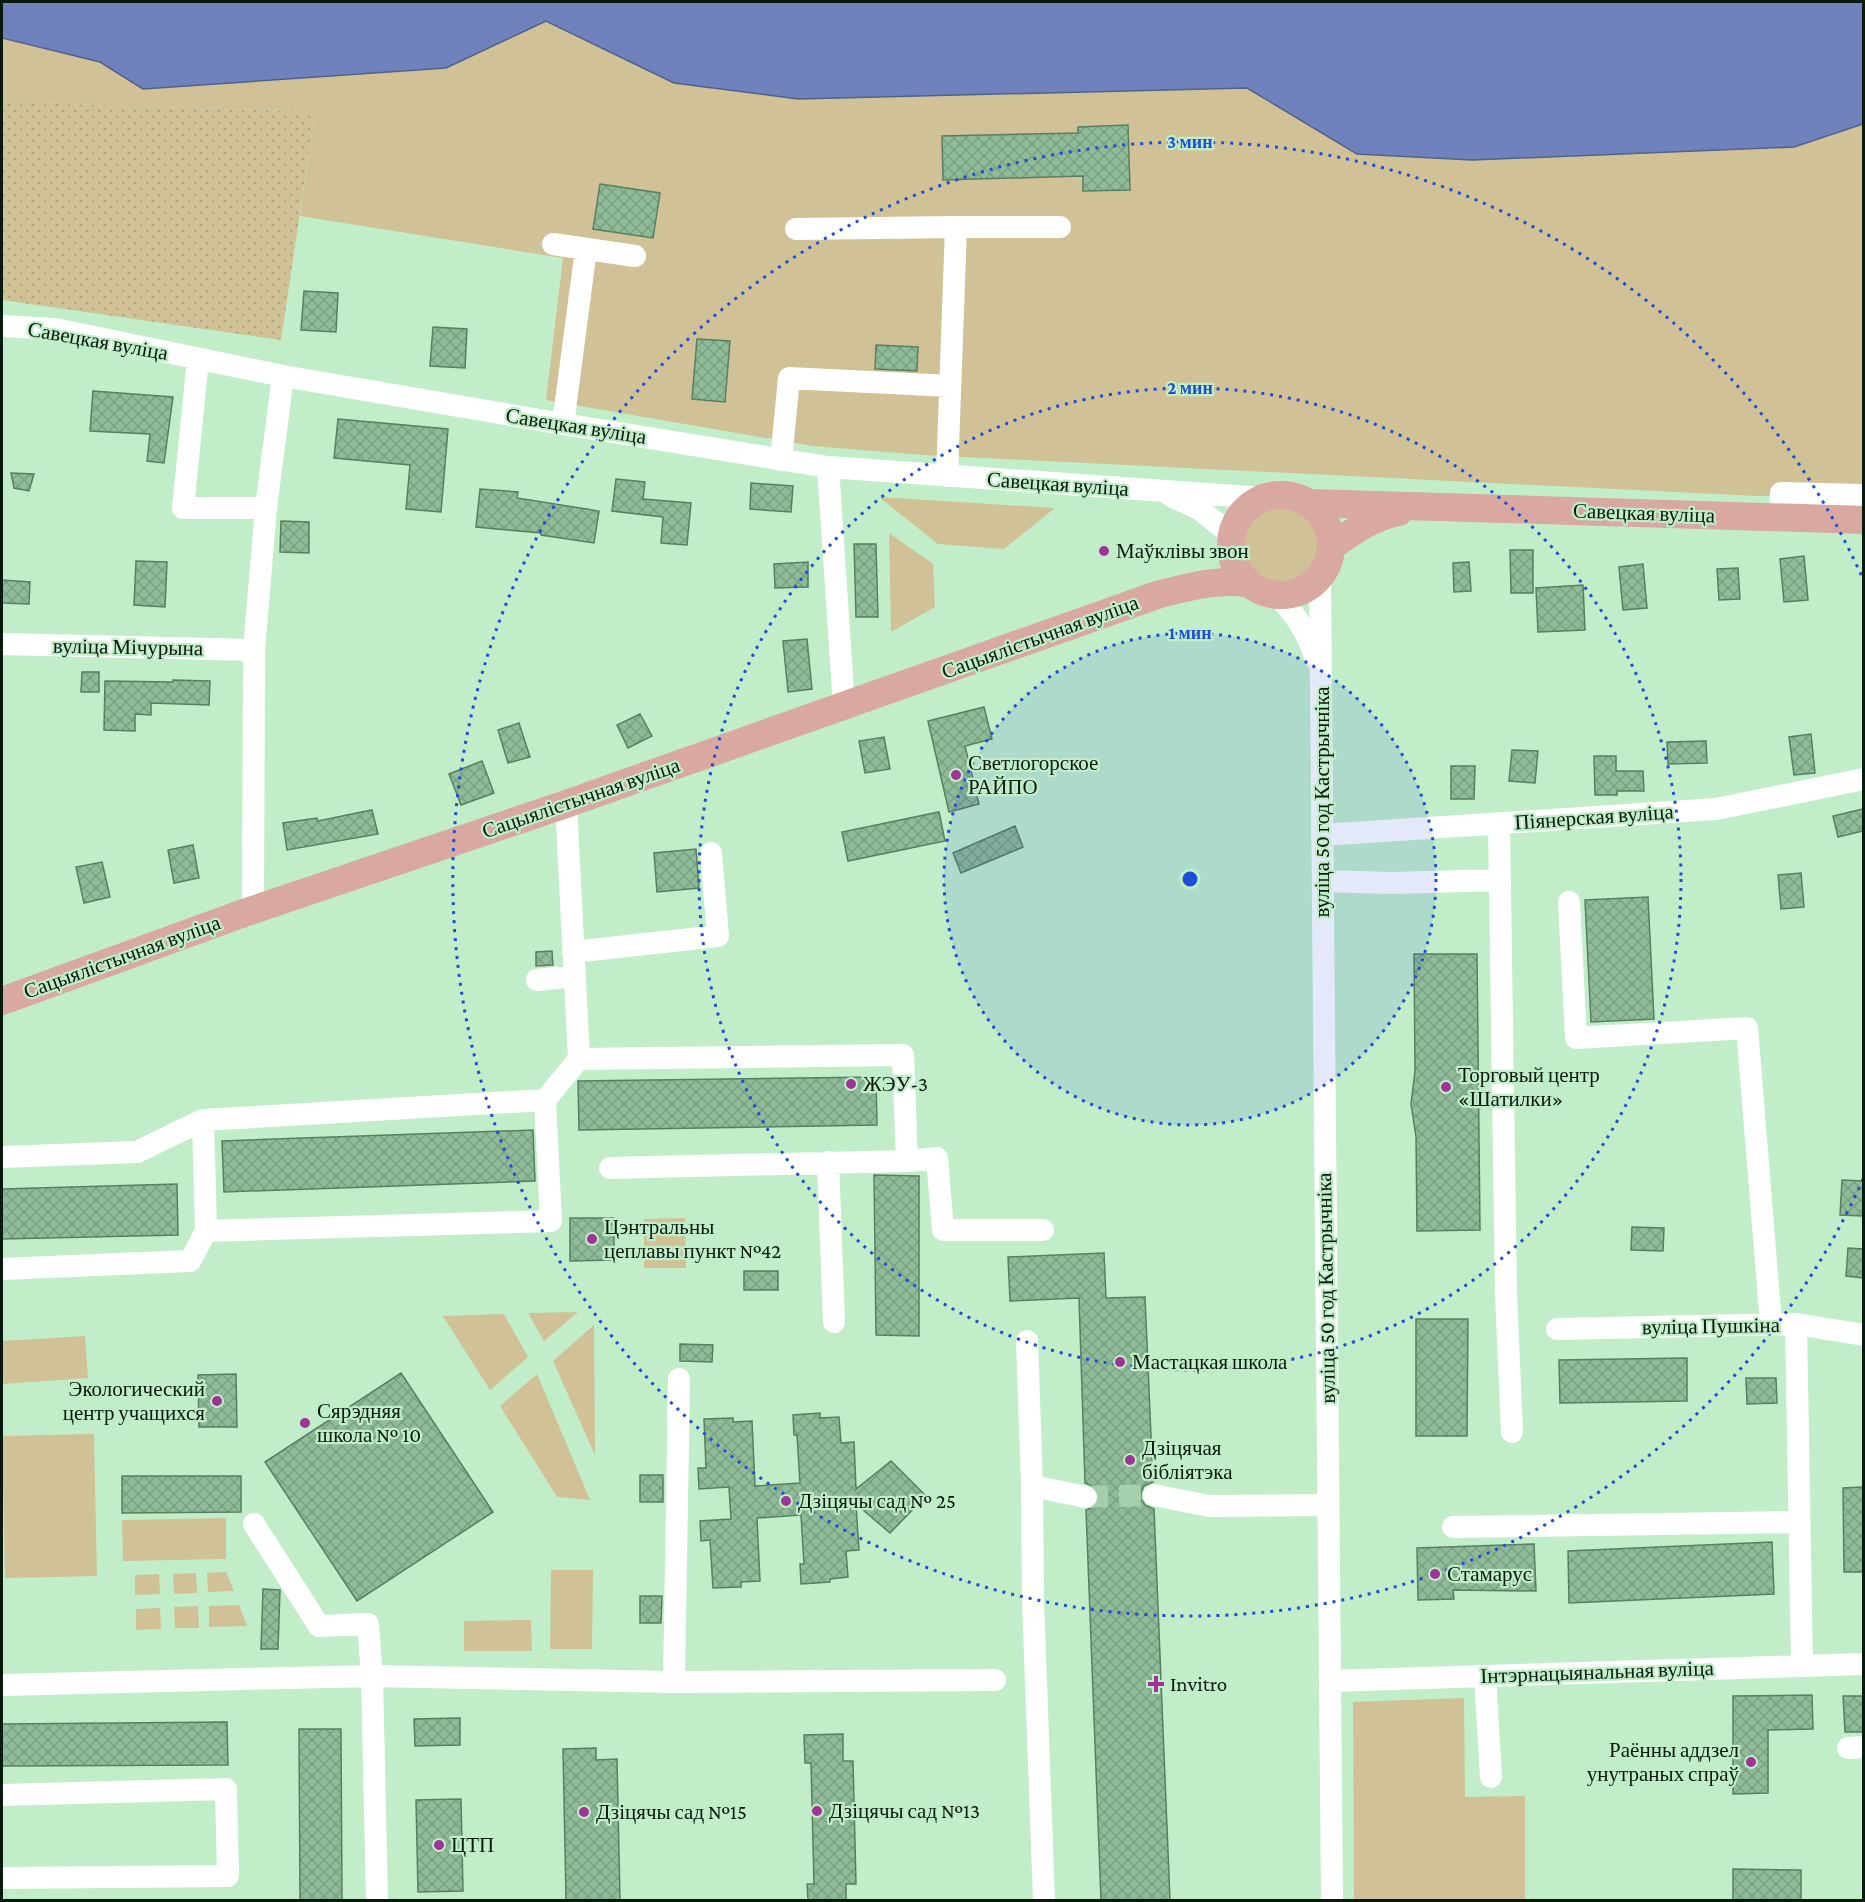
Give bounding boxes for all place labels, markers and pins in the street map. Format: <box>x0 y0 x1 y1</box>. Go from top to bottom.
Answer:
place label: Маўклівы звон <box>1116 539 1249 563</box>
marker: Маўклівы звон <box>1097 544 1111 558</box>
place label: Светлогорское РАЙПО <box>968 751 1098 799</box>
marker: Светлогорское РАЙПО <box>949 768 963 782</box>
centre of rings <box>1180 869 1200 889</box>
place label: Торговый центр «Шатилки» <box>1458 1063 1600 1111</box>
place label: ЖЭУ-3 <box>863 1072 928 1096</box>
marker: ЖЭУ-3 <box>844 1077 858 1091</box>
marker: Торговый центр «Шатилки» <box>1439 1080 1453 1094</box>
place label: Цэнтральны цеплавы пункт №42 <box>604 1215 781 1263</box>
marker: Цэнтральны цеплавы пункт №42 <box>585 1232 599 1246</box>
place label: Мастацкая школа <box>1132 1350 1288 1374</box>
marker: Мастацкая школа <box>1113 1355 1127 1369</box>
place label: Экологический центр учащихся <box>63 1377 205 1425</box>
marker: Экологический центр учащихся <box>210 1394 224 1408</box>
place label: Сярэдняя школа № 10 <box>317 1399 421 1447</box>
marker: Сярэдняя школа № 10 <box>298 1416 312 1430</box>
place label: Дзіцячая бібліятэка <box>1142 1436 1233 1484</box>
marker: Дзіцячая бібліятэка <box>1123 1453 1137 1467</box>
place label: Дзіцячы сад № 25 <box>798 1489 956 1513</box>
marker: Дзіцячы сад № 25 <box>779 1494 793 1508</box>
place label: Стамарус <box>1447 1562 1532 1586</box>
marker: Стамарус <box>1428 1567 1442 1581</box>
place label: Invitro <box>1170 1672 1227 1696</box>
marker: Invitro <box>1147 1675 1165 1693</box>
place label: Раённы аддзел унутраных спраў <box>1587 1738 1739 1786</box>
marker: Раённы аддзел унутраных спраў <box>1744 1755 1758 1769</box>
place label: Дзіцячы сад №13 <box>829 1799 980 1823</box>
place label: Дзіцячы сад №15 <box>596 1800 747 1824</box>
marker: Дзіцячы сад №13 <box>810 1804 824 1818</box>
marker: Дзіцячы сад №15 <box>577 1805 591 1819</box>
place label: ЦТП <box>451 1833 494 1857</box>
marker: ЦТП <box>432 1838 446 1852</box>

